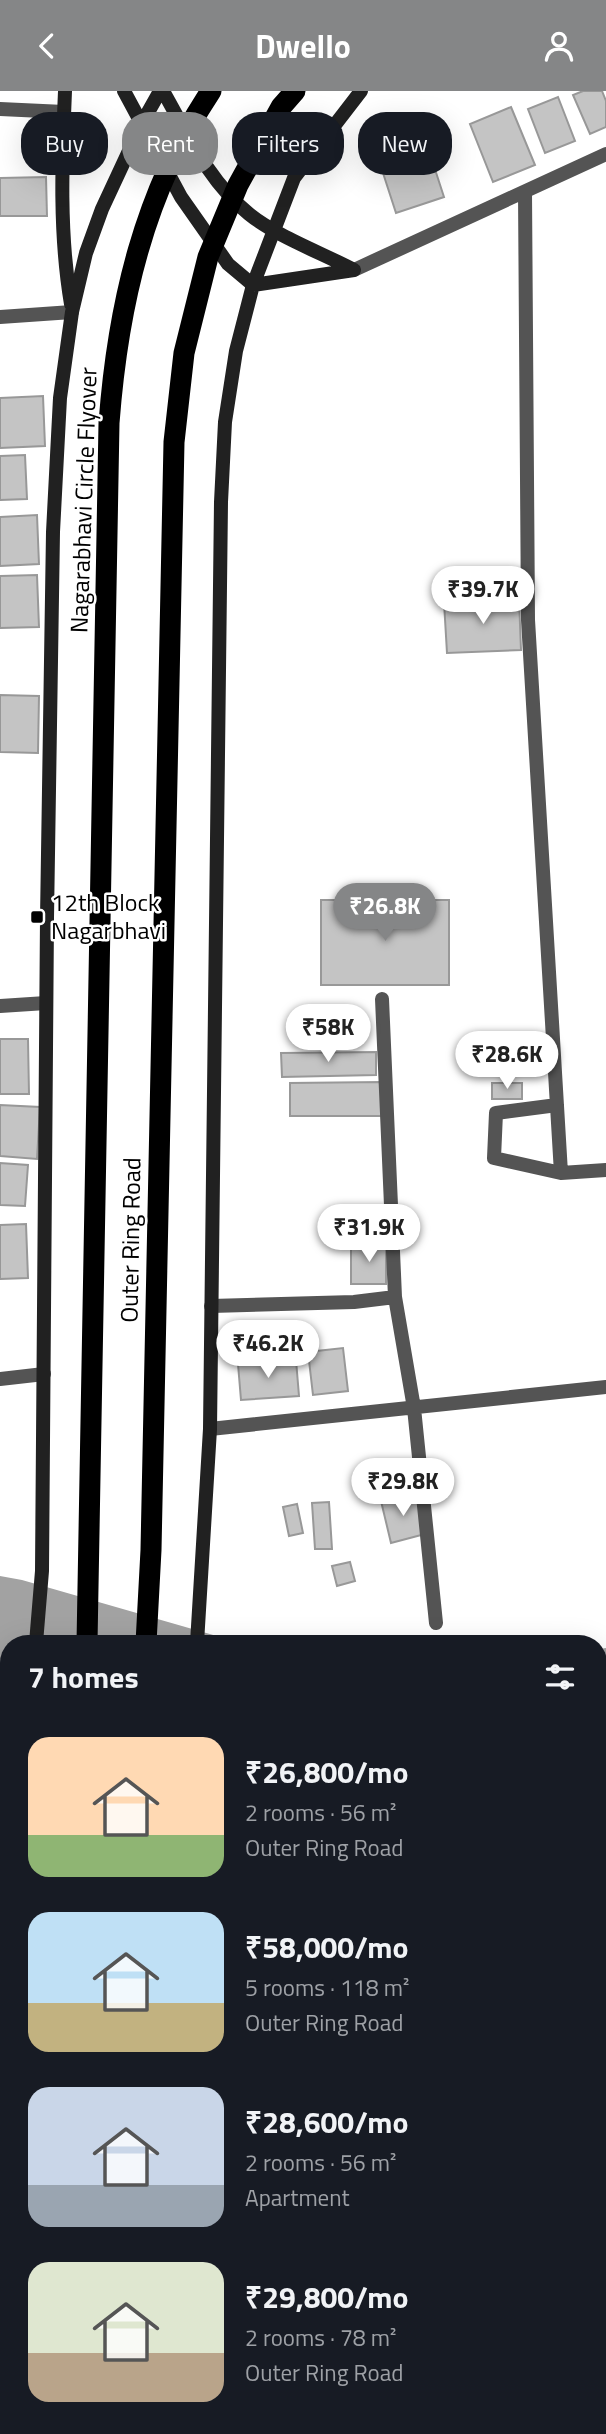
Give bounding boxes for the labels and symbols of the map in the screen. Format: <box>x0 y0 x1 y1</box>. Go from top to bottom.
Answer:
street label: Nagarabhavi Circle Flyover <box>60 366 106 633</box>
pin: ₹39.7K <box>426 567 540 626</box>
pin: ₹26.8K <box>328 883 442 943</box>
place label: 12th Block Nagarbhavi <box>51 884 166 948</box>
marker: 12th Block Nagarbhavi <box>29 909 45 925</box>
pin: ₹58K <box>287 1005 369 1064</box>
pin: ₹28.6K <box>450 1031 564 1091</box>
street label: Outer Ring Road <box>111 1157 149 1323</box>
pin: ₹31.9K <box>312 1205 426 1264</box>
pin: ₹46.2K <box>211 1321 325 1380</box>
pin: ₹29.8K <box>346 1459 460 1518</box>

